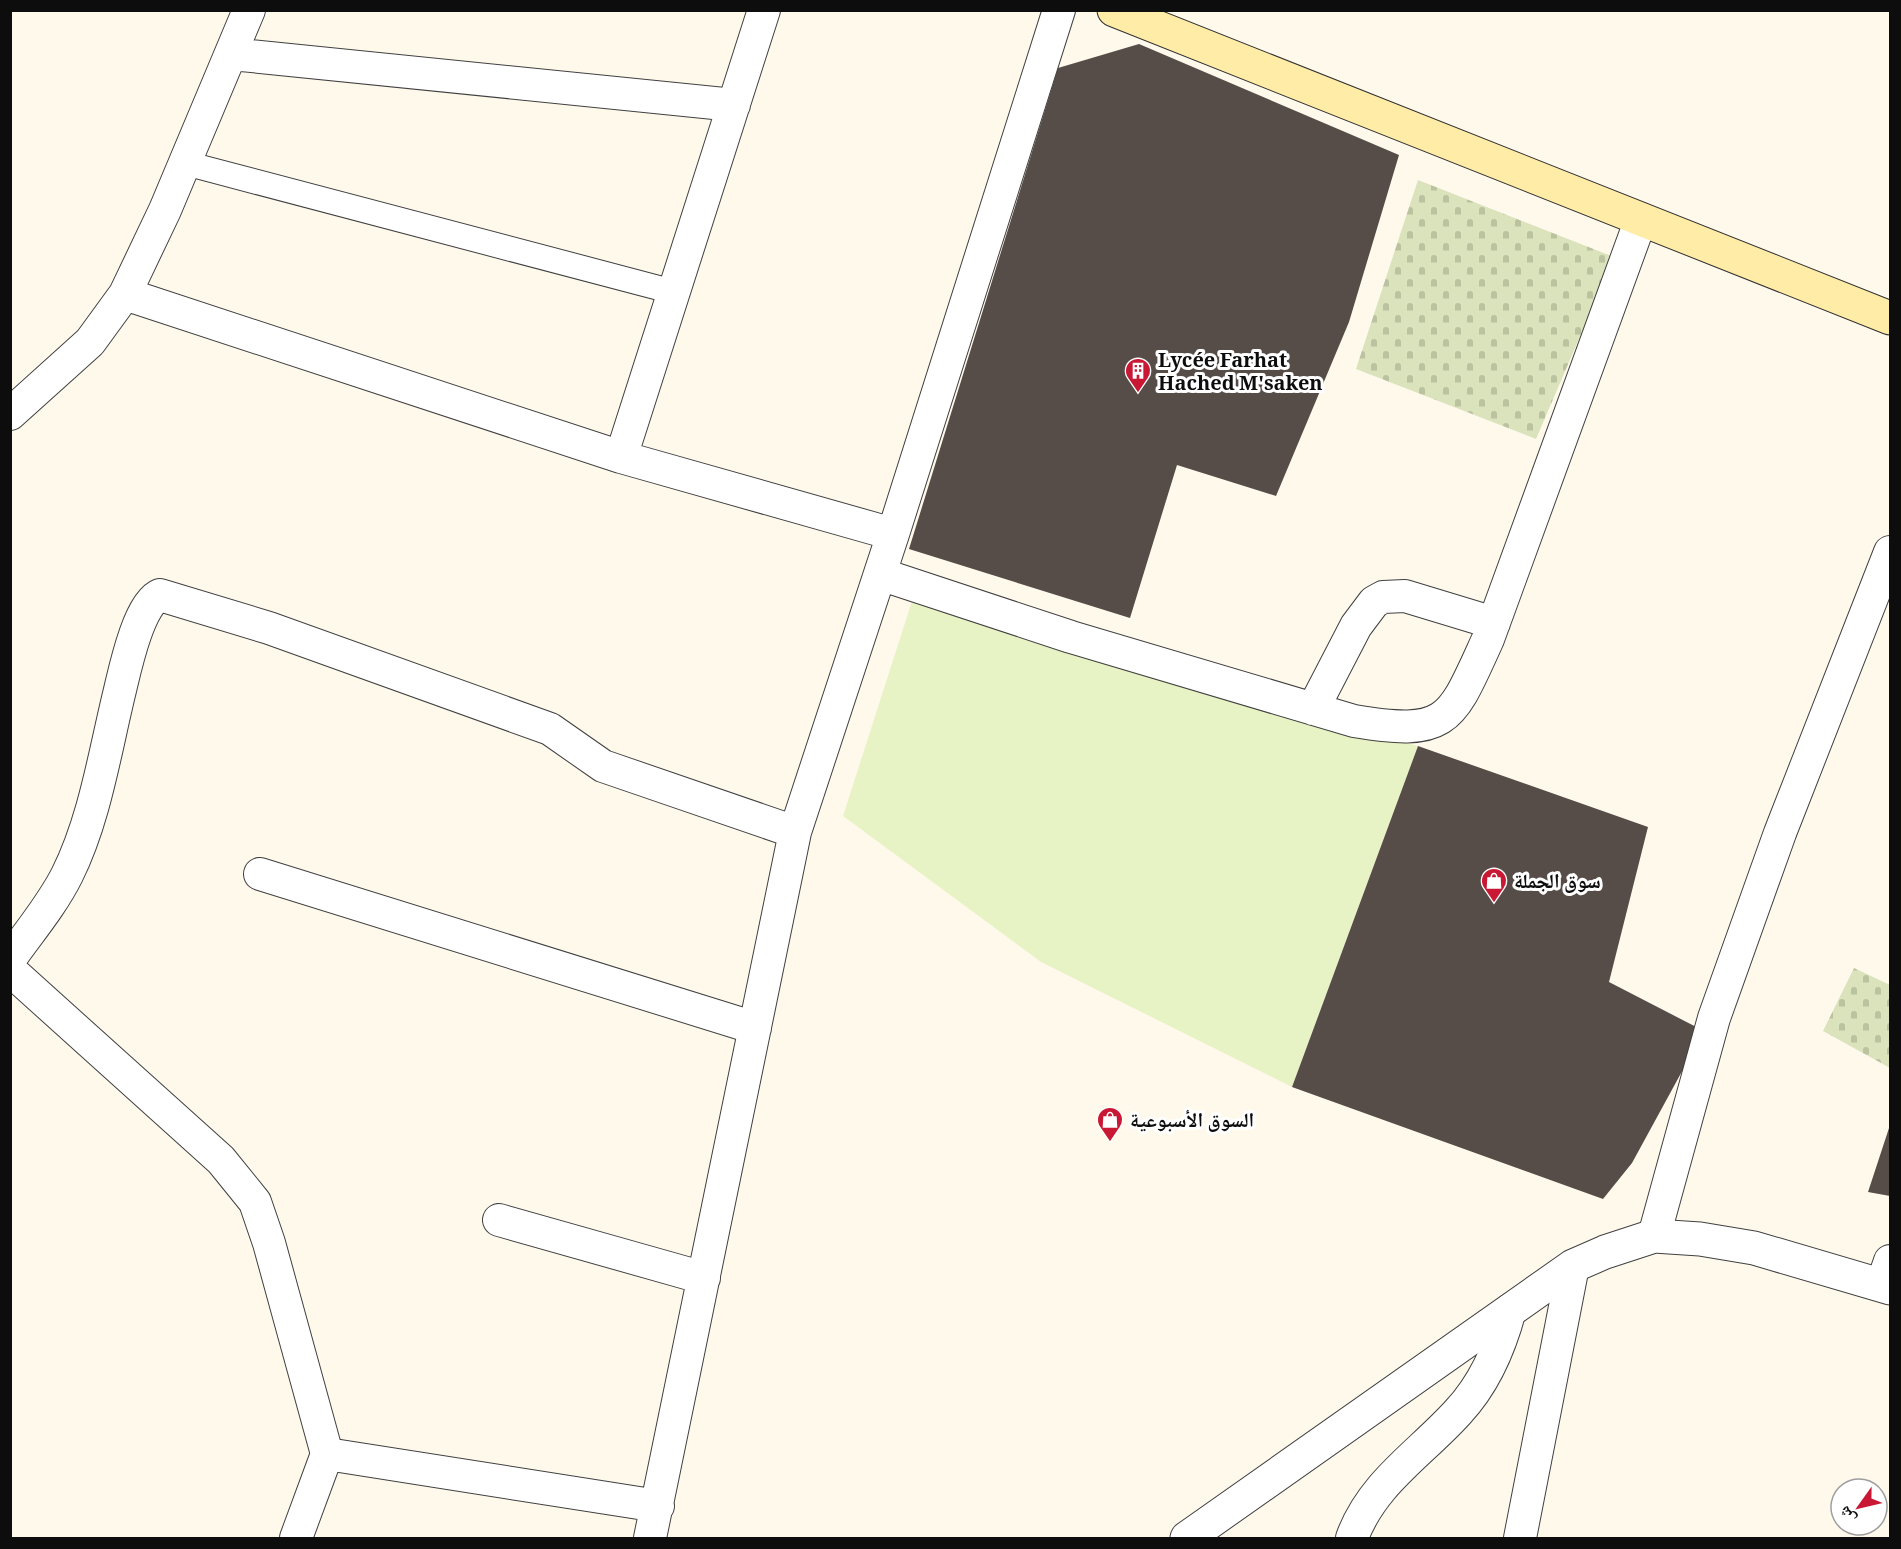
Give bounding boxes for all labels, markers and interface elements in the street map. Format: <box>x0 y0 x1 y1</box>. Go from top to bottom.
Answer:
place label: Lycée Farhat Hached M'saken <box>1158 346 1323 403</box>
building icon: Lycée Farhat Hached M'saken <box>1123 356 1153 394</box>
shop icon: سوق الجملة <box>1479 866 1509 904</box>
place label: سوق الجملة <box>1514 867 1601 901</box>
shop icon: السوق اﻷسبوعية <box>1095 1105 1125 1143</box>
place label: السوق اﻷسبوعية <box>1130 1106 1254 1140</box>
north arrow <box>1829 1477 1889 1537</box>
text: ش <box>1833 1499 1865 1529</box>

